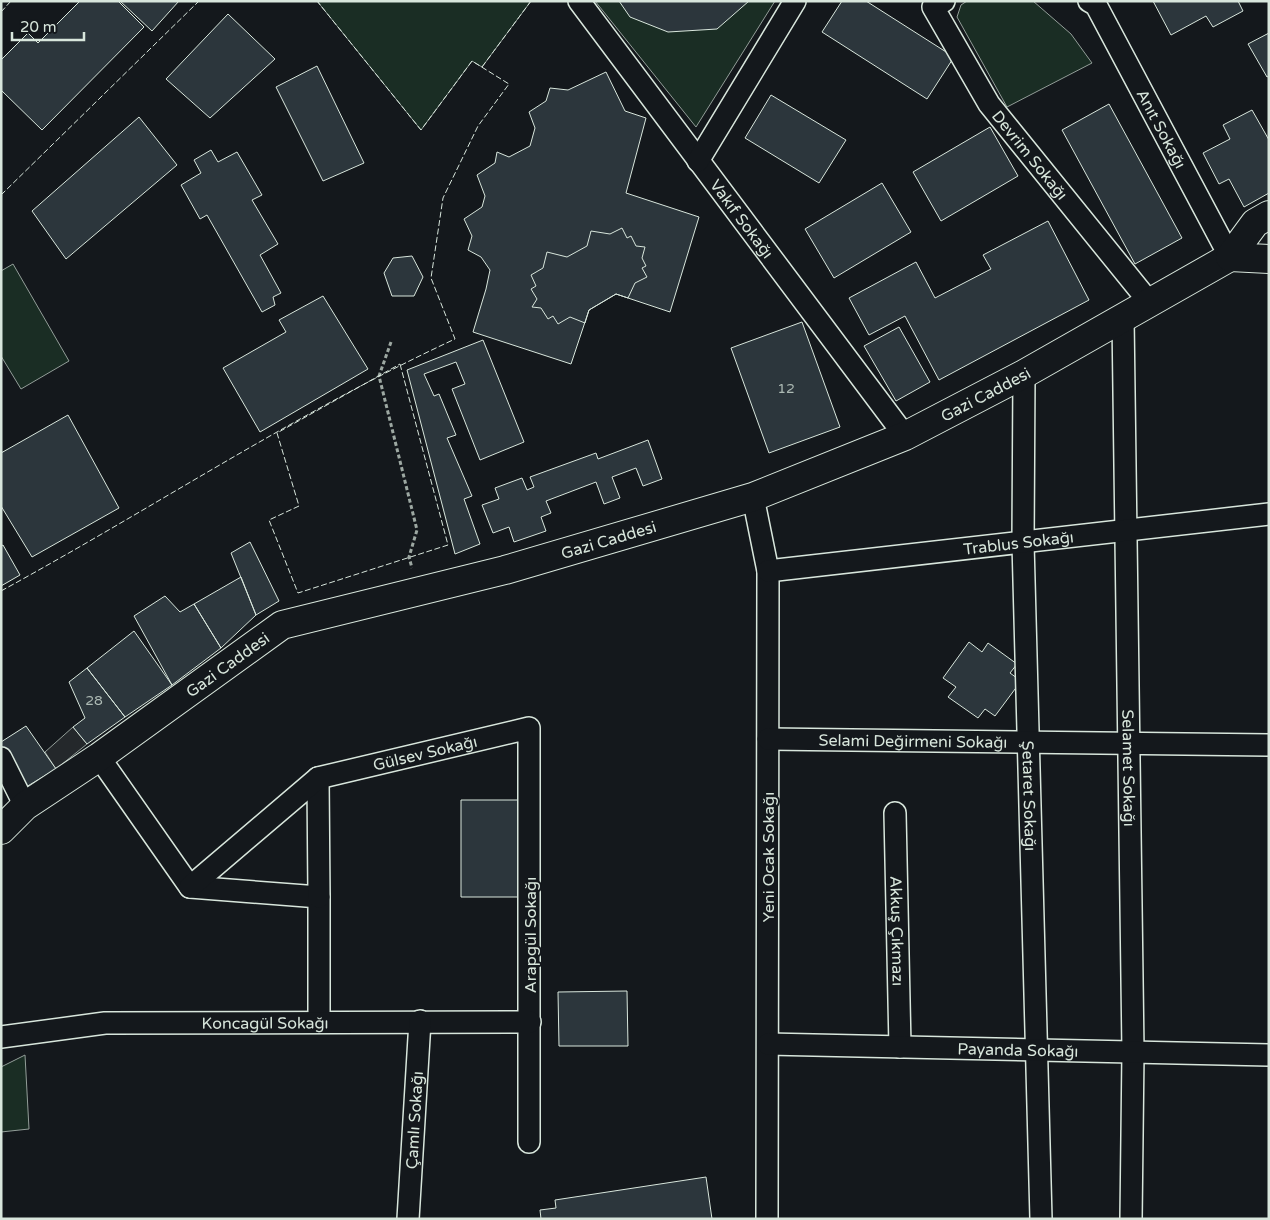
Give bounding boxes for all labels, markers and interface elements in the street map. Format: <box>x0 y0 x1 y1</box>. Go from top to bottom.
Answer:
scale bar <box>12 10 85 42</box>
text: 20 m <box>20 18 57 36</box>
street label: Anıt Sokağı <box>1132 86 1190 172</box>
street label: Devrim Sokağı <box>987 107 1072 204</box>
street label: Vakıf Sokağı <box>705 176 777 263</box>
street label: Gazi Caddesi <box>938 363 1034 427</box>
house number: 12 <box>777 380 795 397</box>
street label: Gazi Caddesi <box>559 517 659 564</box>
street label: Trablus Sokağı <box>962 527 1075 560</box>
street label: Gazi Caddesi <box>182 628 274 702</box>
house number: 28 <box>85 692 103 709</box>
street label: Selamet Sokağı <box>1117 709 1139 827</box>
street label: Selami Değirmeni Sokağı <box>819 731 1007 753</box>
street label: Gülsev Sokağı <box>371 732 479 776</box>
street label: Şetaret Sokağı <box>1017 740 1040 851</box>
street label: Yeni Ocak Sokağı <box>759 792 779 922</box>
street label: Akkuş Çıkmazı <box>885 876 908 986</box>
street label: Arapgül Sokağı <box>521 877 541 993</box>
street label: Koncagül Sokağı <box>202 1013 329 1034</box>
street label: Payanda Sokağı <box>957 1039 1079 1062</box>
street label: Çamlı Sokağı <box>402 1071 428 1170</box>

